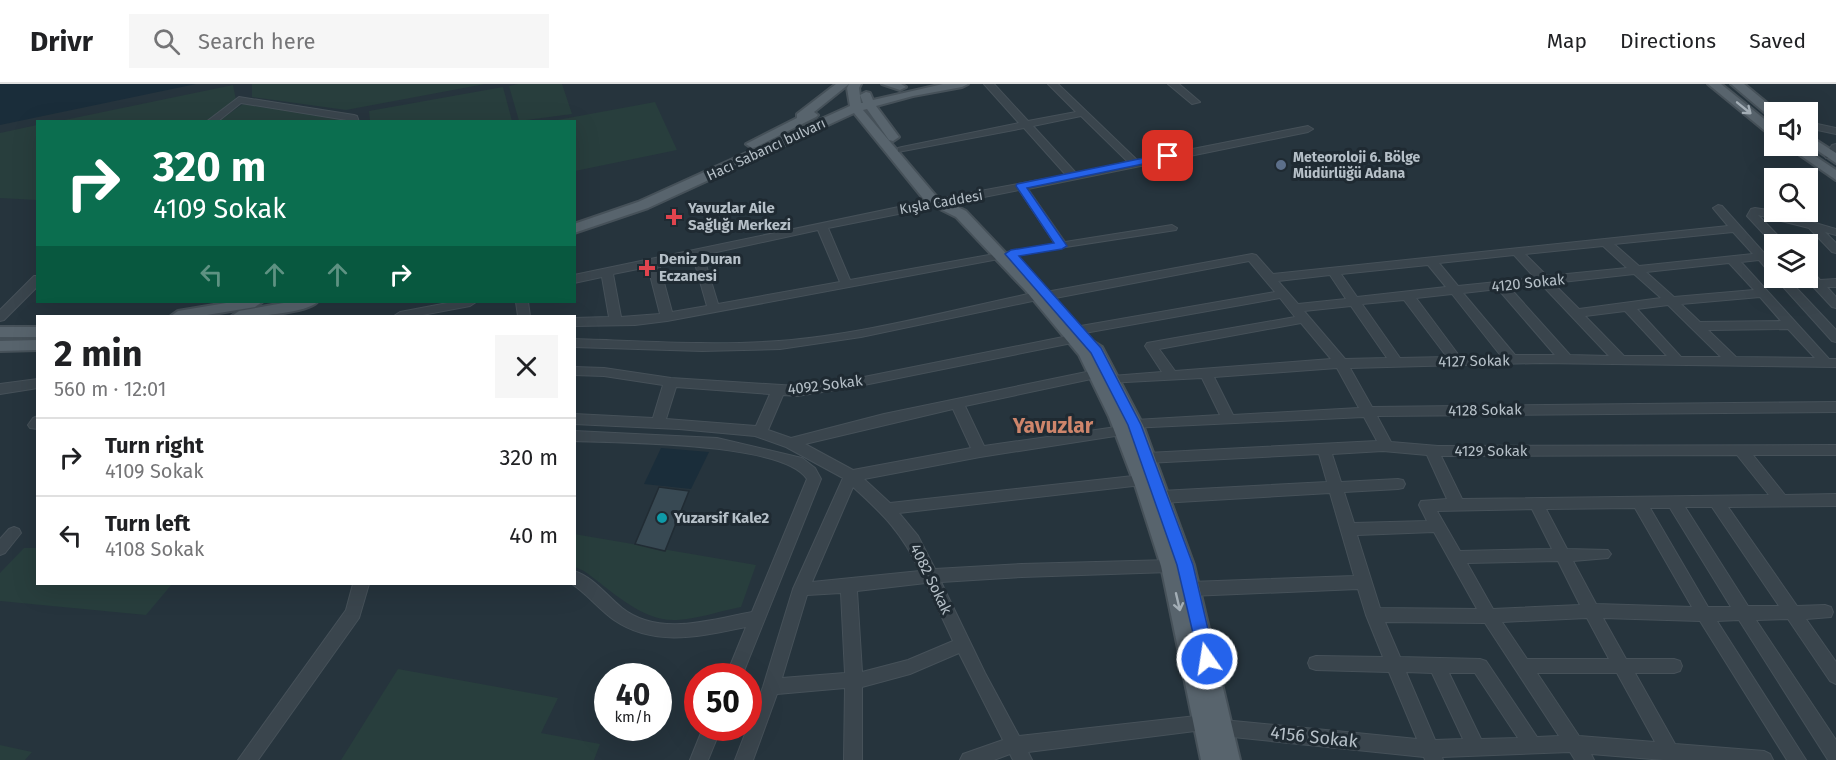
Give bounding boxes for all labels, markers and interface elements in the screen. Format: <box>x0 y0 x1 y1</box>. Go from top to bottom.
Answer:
search box <box>129 14 549 68</box>
text: Drivr <box>30 25 93 58</box>
icon: search <box>150 25 183 58</box>
text: Search here <box>198 28 315 55</box>
text: Map <box>1547 28 1587 54</box>
text: Directions <box>1620 28 1716 54</box>
text: Saved <box>1749 28 1806 54</box>
one-way arrow <box>1736 102 1752 115</box>
map controls <box>1764 102 1818 288</box>
button: sound <box>1764 102 1818 156</box>
street label: Hacı Sabancı bulvarı <box>704 114 828 184</box>
pin <box>1142 130 1193 181</box>
icon: arrive <box>1151 139 1184 172</box>
text: 320 m <box>153 142 266 192</box>
icon: right <box>54 144 132 222</box>
place label: Meteoroloji 6. Bölge Müdürlüğü Adana <box>1293 149 1421 182</box>
marker: Meteoroloji 6. Bölge Müdürlüğü Adana <box>1274 158 1288 172</box>
button: search <box>1764 168 1818 222</box>
street label: Kışla Caddesi <box>898 187 984 218</box>
text: 4109 Sokak <box>153 193 286 225</box>
place label: Yavuzlar Aile Sağlığı Merkezi <box>687 199 791 234</box>
marker: Yavuzlar Aile Sağlığı Merkezi <box>665 208 683 226</box>
button: layers <box>1764 234 1818 288</box>
place label: Deniz Duran Eczanesi <box>659 250 741 285</box>
icon: left <box>195 258 228 291</box>
icon: ahead <box>258 258 291 291</box>
icon: ahead <box>321 258 354 291</box>
icon: right <box>384 258 417 291</box>
marker: Deniz Duran Eczanesi <box>640 261 654 275</box>
street label: 4120 Sokak <box>1490 270 1566 296</box>
text: 2 min <box>54 332 143 376</box>
button: close <box>495 335 558 398</box>
street label: 4127 Sokak <box>1438 351 1510 371</box>
street label: 4092 Sokak <box>786 371 864 399</box>
text: 560 m · 12:01 <box>54 377 166 401</box>
street label: 4128 Sokak <box>1448 400 1522 420</box>
district label: Yavuzlar <box>1012 413 1094 439</box>
text: Turn right <box>105 432 204 459</box>
icon: right <box>54 441 87 474</box>
street label: 4129 Sokak <box>1455 442 1528 460</box>
text: 320 m <box>499 444 558 471</box>
text: 4109 Sokak <box>105 459 204 483</box>
place label: Yuzarsif Kale2 <box>673 509 770 527</box>
text: Turn left <box>105 510 190 537</box>
marker: Yuzarsif Kale2 <box>655 511 669 525</box>
icon: left <box>54 519 87 552</box>
text: 40 m <box>509 522 558 549</box>
text: 4108 Sokak <box>105 537 204 561</box>
street label: 4082 Sokak <box>906 541 956 617</box>
one-way arrow <box>1173 591 1184 611</box>
position arrow <box>1175 627 1239 691</box>
speed limit sign: 50 <box>684 663 762 741</box>
text: 40 <box>616 677 650 713</box>
text: km/h <box>614 708 652 726</box>
street label: 4156 Sokak <box>1269 721 1360 753</box>

